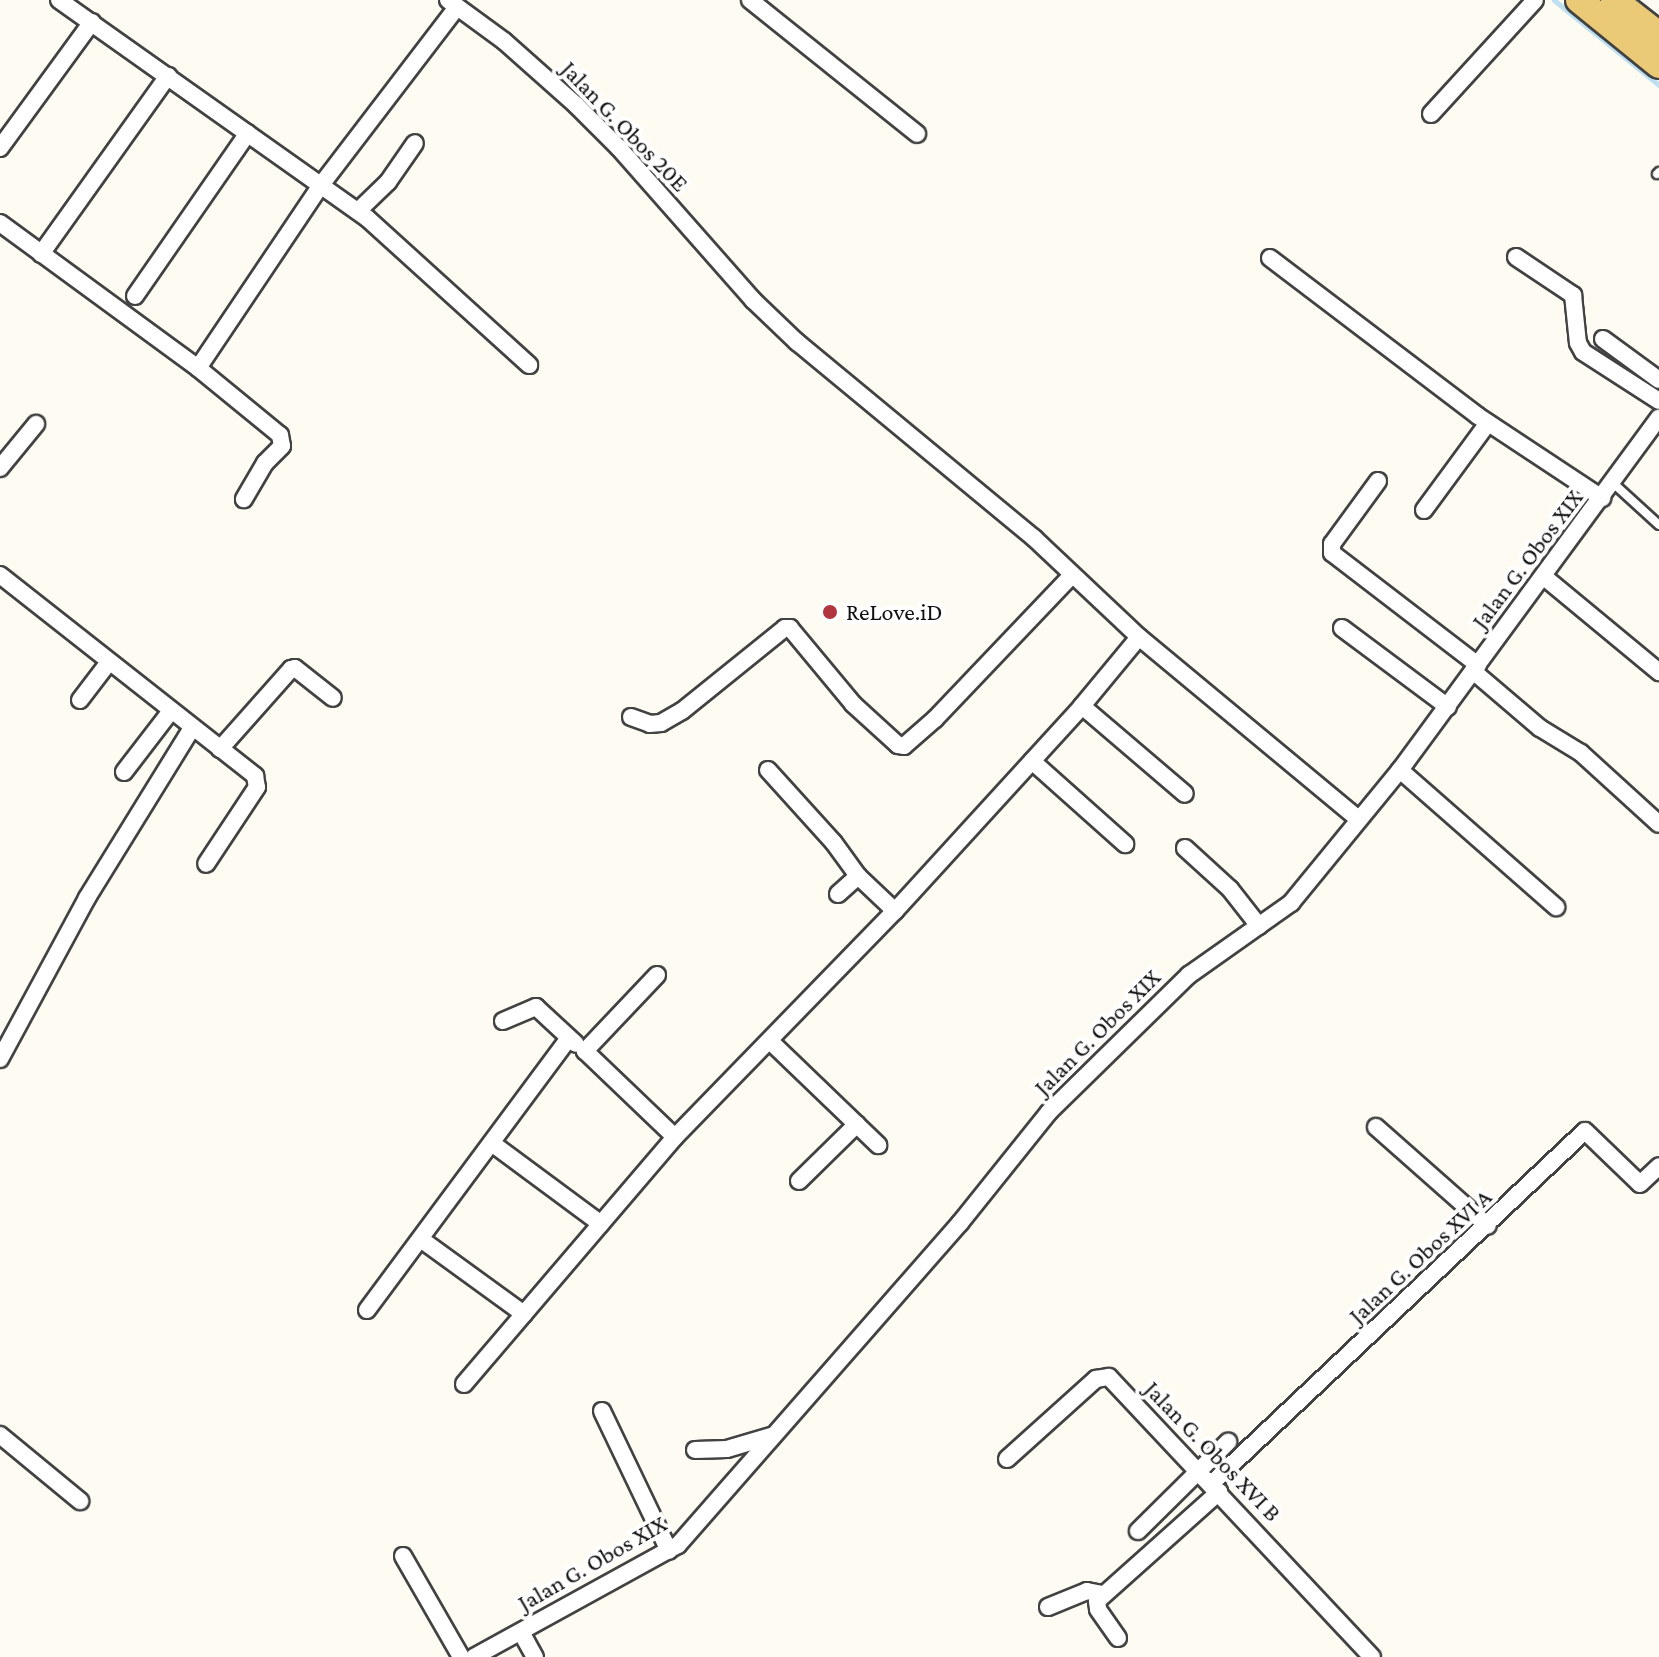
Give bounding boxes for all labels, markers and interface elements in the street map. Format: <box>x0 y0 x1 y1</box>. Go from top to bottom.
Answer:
street label: Jalan G. Obos 20E <box>555 55 695 197</box>
street label: Jalan G. Obos XIX <box>1465 484 1589 634</box>
place label: ReLove.iD <box>846 598 942 626</box>
marker: ReLove.iD <box>821 603 839 621</box>
street label: Jalan G. Obos XIX <box>1028 963 1166 1101</box>
street label: Jalan G. Obos XVI A <box>1343 1182 1497 1330</box>
street label: Jalan G. Obos XVI B <box>1139 1375 1287 1527</box>
street label: Jalan G. Obos XIX <box>513 1509 671 1617</box>

